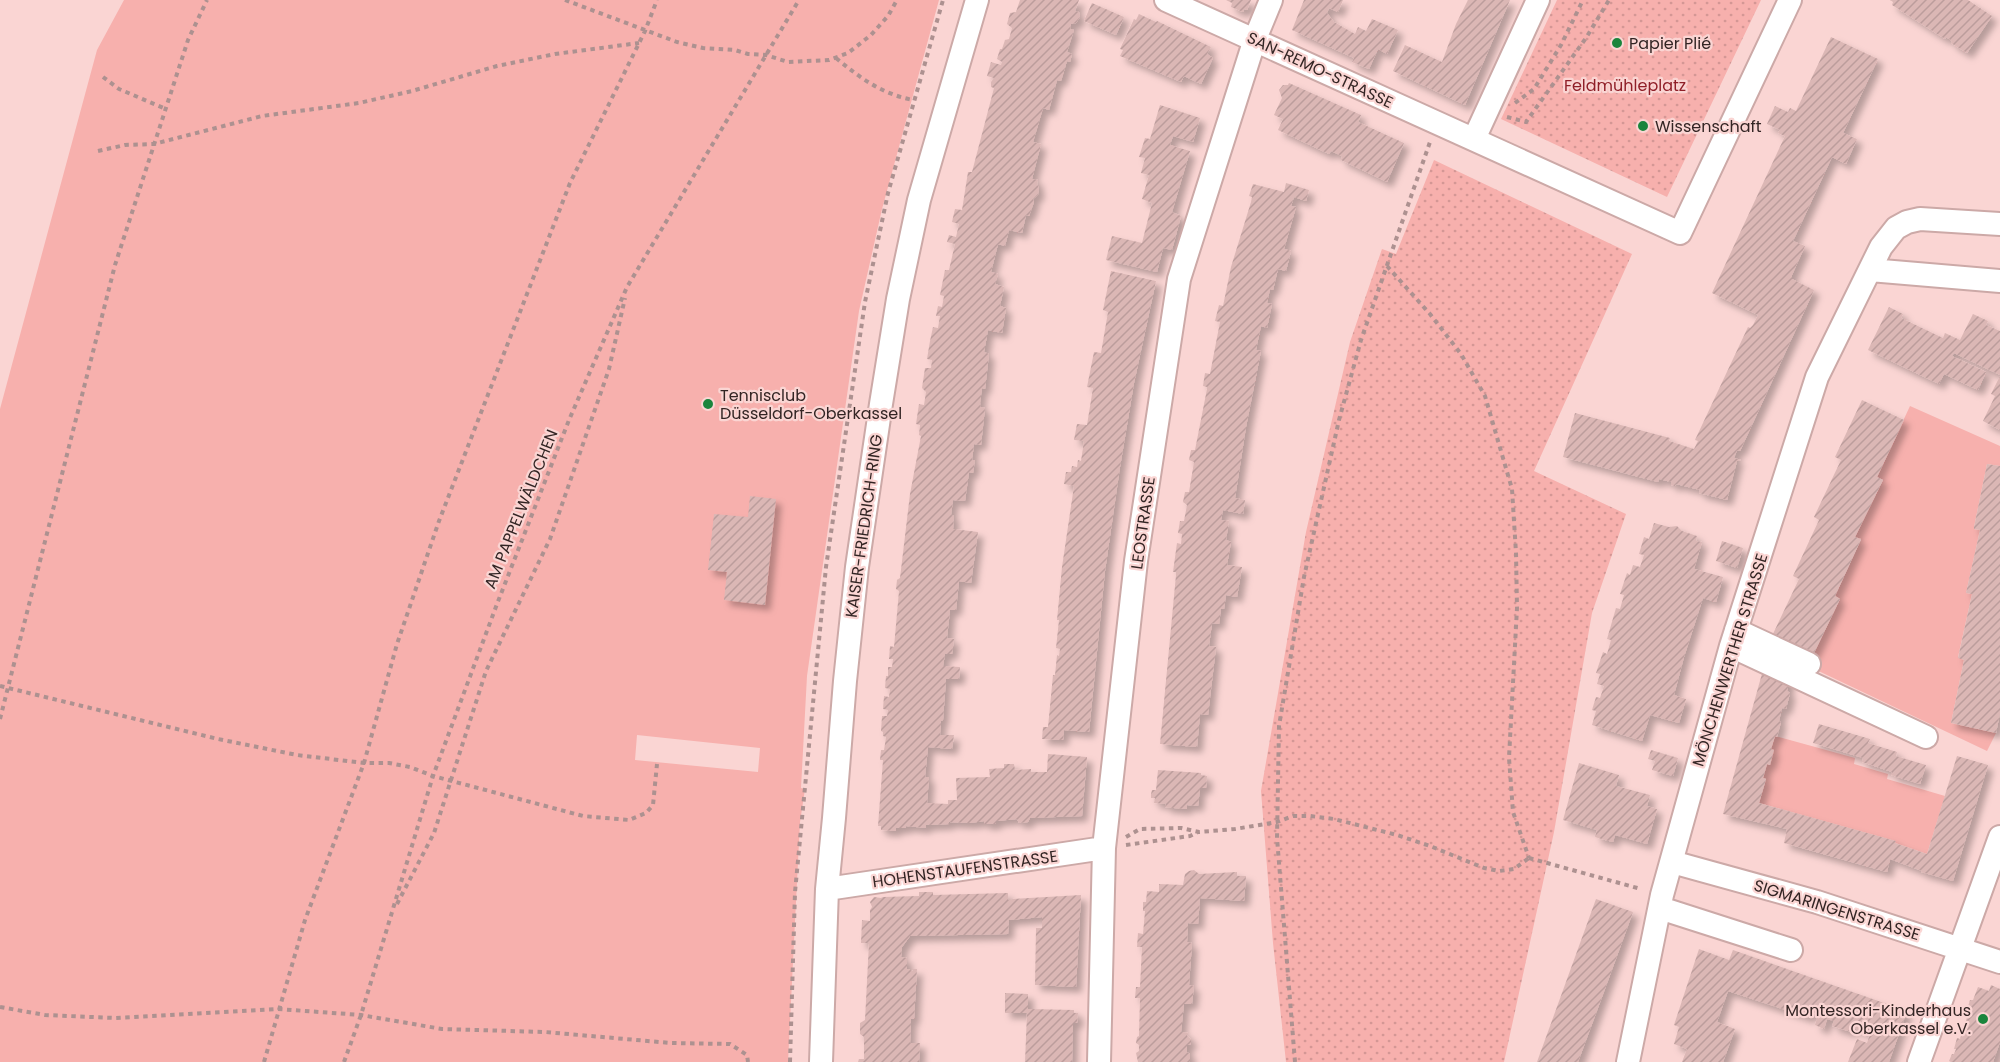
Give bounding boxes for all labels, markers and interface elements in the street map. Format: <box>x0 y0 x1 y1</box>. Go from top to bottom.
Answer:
street label: SAN-REMO-STRASSE <box>1243 26 1397 114</box>
place label: Papier Plié <box>1629 32 1711 55</box>
marker: Papier Plié <box>1610 36 1624 50</box>
park label: Feldmühleplatz <box>1564 74 1686 97</box>
place label: Wissenschaft <box>1655 115 1762 138</box>
marker: Wissenschaft <box>1636 119 1650 133</box>
place label: Tennisclub Düsseldorf-Oberkassel <box>720 384 902 425</box>
marker: Tennisclub Düsseldorf-Oberkassel <box>701 397 715 411</box>
street label: AM PAPPELWÄLDCHEN <box>478 426 564 592</box>
street label: KAISER-FRIEDRICH-RING <box>840 433 888 619</box>
street label: LEOSTRASSE <box>1125 475 1161 571</box>
street label: MÖNCHENWERTHER STRASSE <box>1687 551 1773 769</box>
street label: HOHENSTAUFENSTRASSE <box>871 845 1059 893</box>
street label: SIGMARINGENSTRASSE <box>1751 874 1923 946</box>
place label: Montessori-Kinderhaus Oberkassel e.V. <box>1785 999 1971 1040</box>
marker: Montessori-Kinderhaus Oberkassel e.V. <box>1976 1012 1990 1026</box>

